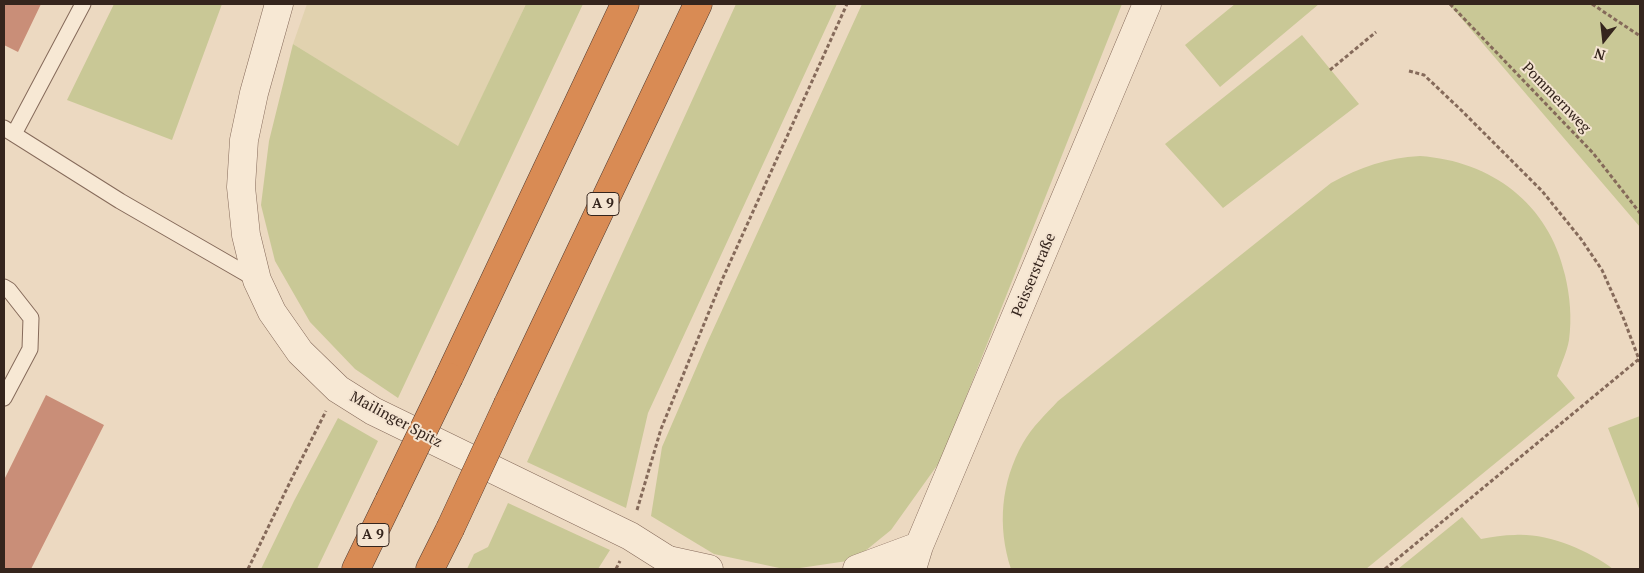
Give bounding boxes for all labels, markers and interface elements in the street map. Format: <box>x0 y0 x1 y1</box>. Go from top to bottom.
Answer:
north arrow <box>1579 15 1629 65</box>
text: N <box>1592 44 1607 65</box>
street label: Pommernweg <box>1518 59 1594 137</box>
road number: A 9 <box>587 192 619 215</box>
street label: Peisserstraße <box>1008 230 1060 320</box>
street label: Mailinger Spitz <box>347 388 445 452</box>
road number: A 9 <box>357 524 389 546</box>

